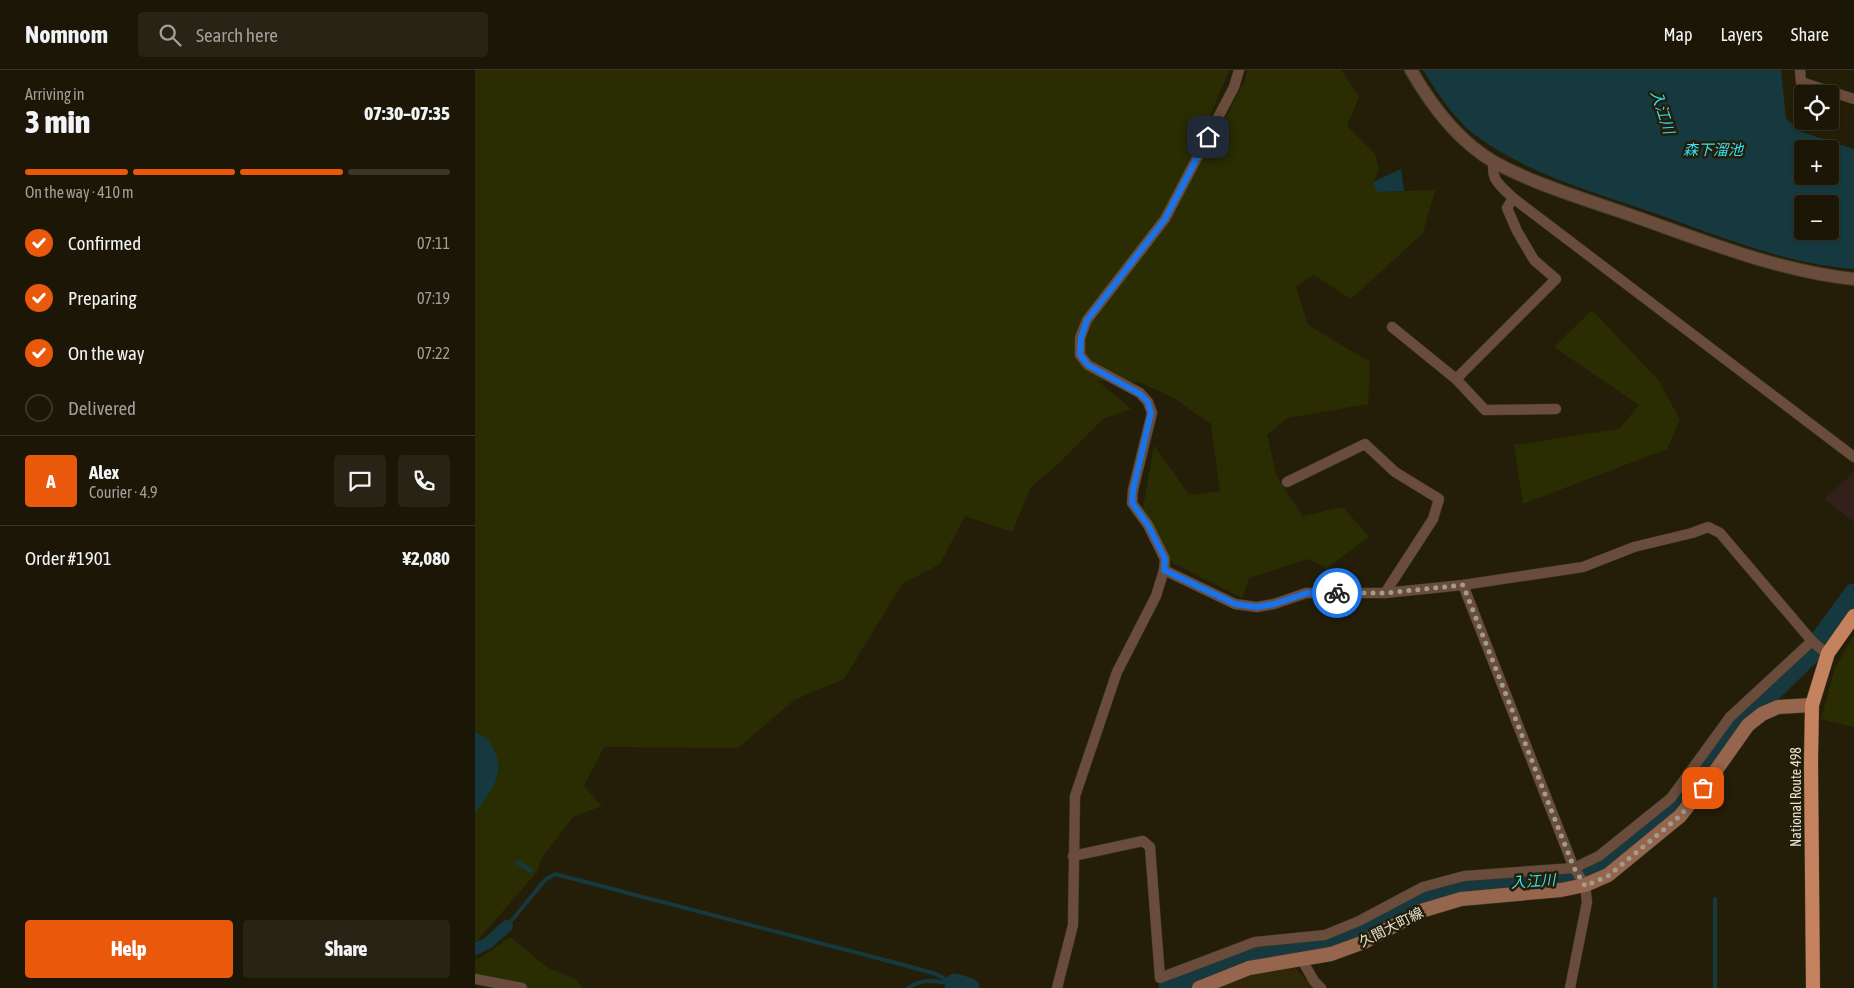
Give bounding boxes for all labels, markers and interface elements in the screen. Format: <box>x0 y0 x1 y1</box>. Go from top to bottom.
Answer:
search box <box>138 12 488 57</box>
text: Nomnom <box>25 21 108 48</box>
icon: search <box>156 21 184 49</box>
text: Search here <box>196 24 278 46</box>
text: Map <box>1663 24 1692 45</box>
text: Layers <box>1720 24 1763 45</box>
text: Share <box>1791 24 1829 45</box>
text: Arriving in <box>25 85 85 103</box>
map controls <box>1794 85 1839 240</box>
button: locate <box>1794 85 1839 130</box>
water label: 入江川 <box>1648 88 1679 138</box>
text: 07:30–07:35 <box>364 102 450 124</box>
text: 3 min <box>25 103 90 140</box>
pin <box>1187 116 1229 158</box>
icon: home <box>1194 123 1222 151</box>
button: + <box>1794 140 1839 185</box>
water label: 森下溜池 <box>1683 141 1745 158</box>
text: On the way · 410 m <box>25 183 134 201</box>
button: − <box>1794 195 1839 240</box>
icon: check <box>25 229 53 257</box>
text: Confirmed <box>68 232 141 254</box>
text: 07:11 <box>417 234 450 252</box>
icon: check <box>25 284 53 312</box>
text: Preparing <box>68 287 137 309</box>
text: 07:19 <box>417 289 450 307</box>
icon: check <box>25 339 53 367</box>
text: On the way <box>68 342 145 364</box>
text: 07:22 <box>417 344 450 362</box>
text: Delivered <box>68 397 136 419</box>
button: chat <box>334 455 386 507</box>
button: phone <box>398 455 450 507</box>
text: Alex <box>89 461 119 483</box>
text: A <box>46 470 56 492</box>
text: Courier · 4.9 <box>89 483 158 501</box>
text: Order #1901 <box>25 547 112 569</box>
text: ¥2,080 <box>402 547 450 569</box>
courier <box>1312 568 1362 618</box>
icon: bike <box>1323 579 1351 607</box>
street label: National Route 498 <box>1788 747 1804 847</box>
pin <box>1682 767 1724 809</box>
icon: bag <box>1689 774 1717 802</box>
water label: 入江川 <box>1510 871 1558 891</box>
street label: 久間大町線 <box>1356 904 1426 950</box>
button: Help <box>25 920 233 978</box>
button: Share <box>243 920 450 978</box>

